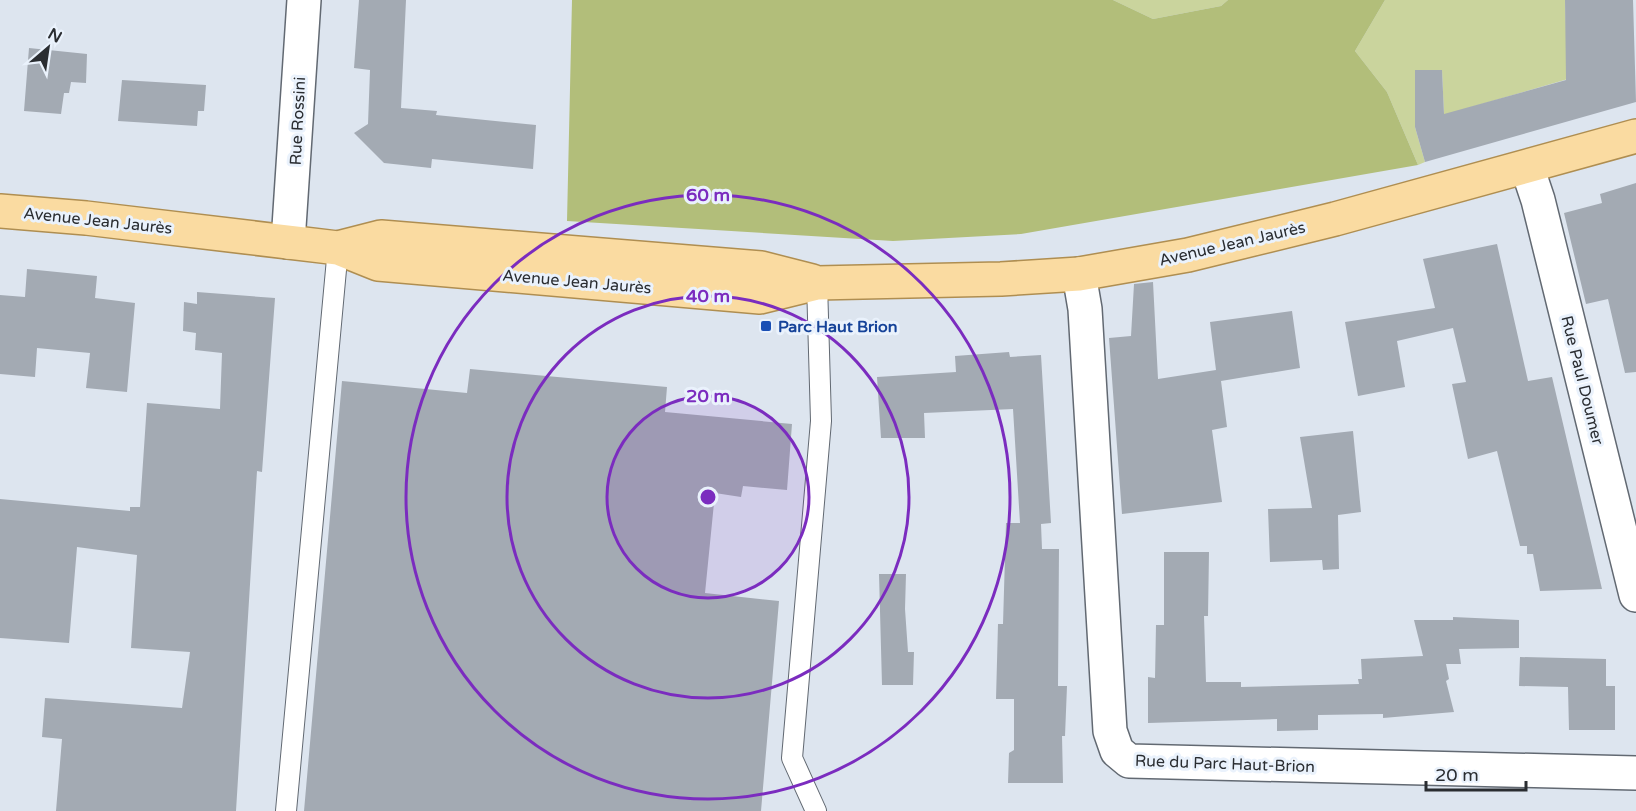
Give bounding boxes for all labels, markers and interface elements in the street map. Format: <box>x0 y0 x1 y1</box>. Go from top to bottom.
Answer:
north arrow <box>18 18 78 78</box>
text: N <box>44 24 65 48</box>
street label: Rue Rossini <box>286 76 310 166</box>
text: 60 m <box>686 184 730 206</box>
street label: Avenue Jean Jaurès <box>22 203 173 239</box>
street label: Avenue Jean Jaurès <box>1157 217 1307 271</box>
street label: Avenue Jean Jaurès <box>502 266 652 298</box>
text: 40 m <box>686 285 730 307</box>
street label: Rue Paul Doumer <box>1556 314 1608 448</box>
place label: Parc Haut Brion <box>778 317 898 337</box>
marker: Parc Haut Brion <box>759 319 773 333</box>
text: 20 m <box>686 385 730 407</box>
centre of rings <box>698 487 718 507</box>
street label: Rue du Parc Haut-Brion <box>1135 751 1315 777</box>
scale bar <box>1426 754 1526 792</box>
text: 20 m <box>1435 764 1479 786</box>

